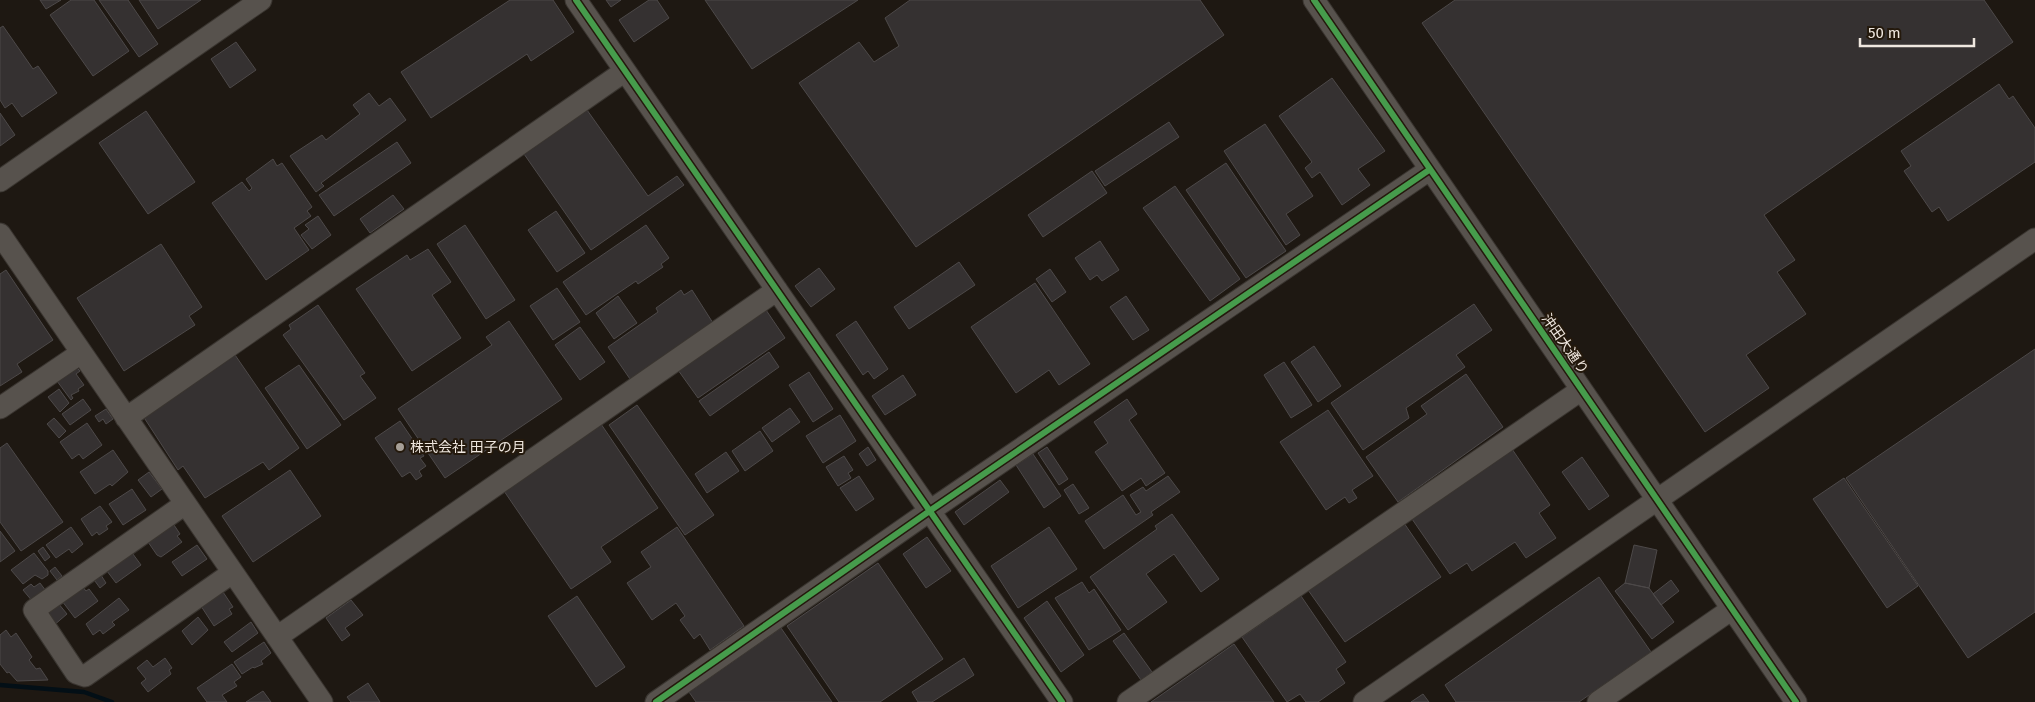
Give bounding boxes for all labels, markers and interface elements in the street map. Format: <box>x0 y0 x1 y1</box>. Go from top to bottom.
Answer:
scale bar <box>1860 15 1974 47</box>
text: 50 m <box>1868 24 1901 42</box>
street label: 沖田大通り <box>1538 310 1592 378</box>
place label: 株式会社 田子の月 <box>410 439 526 456</box>
marker: 株式会社 田子の月 <box>394 441 406 453</box>

